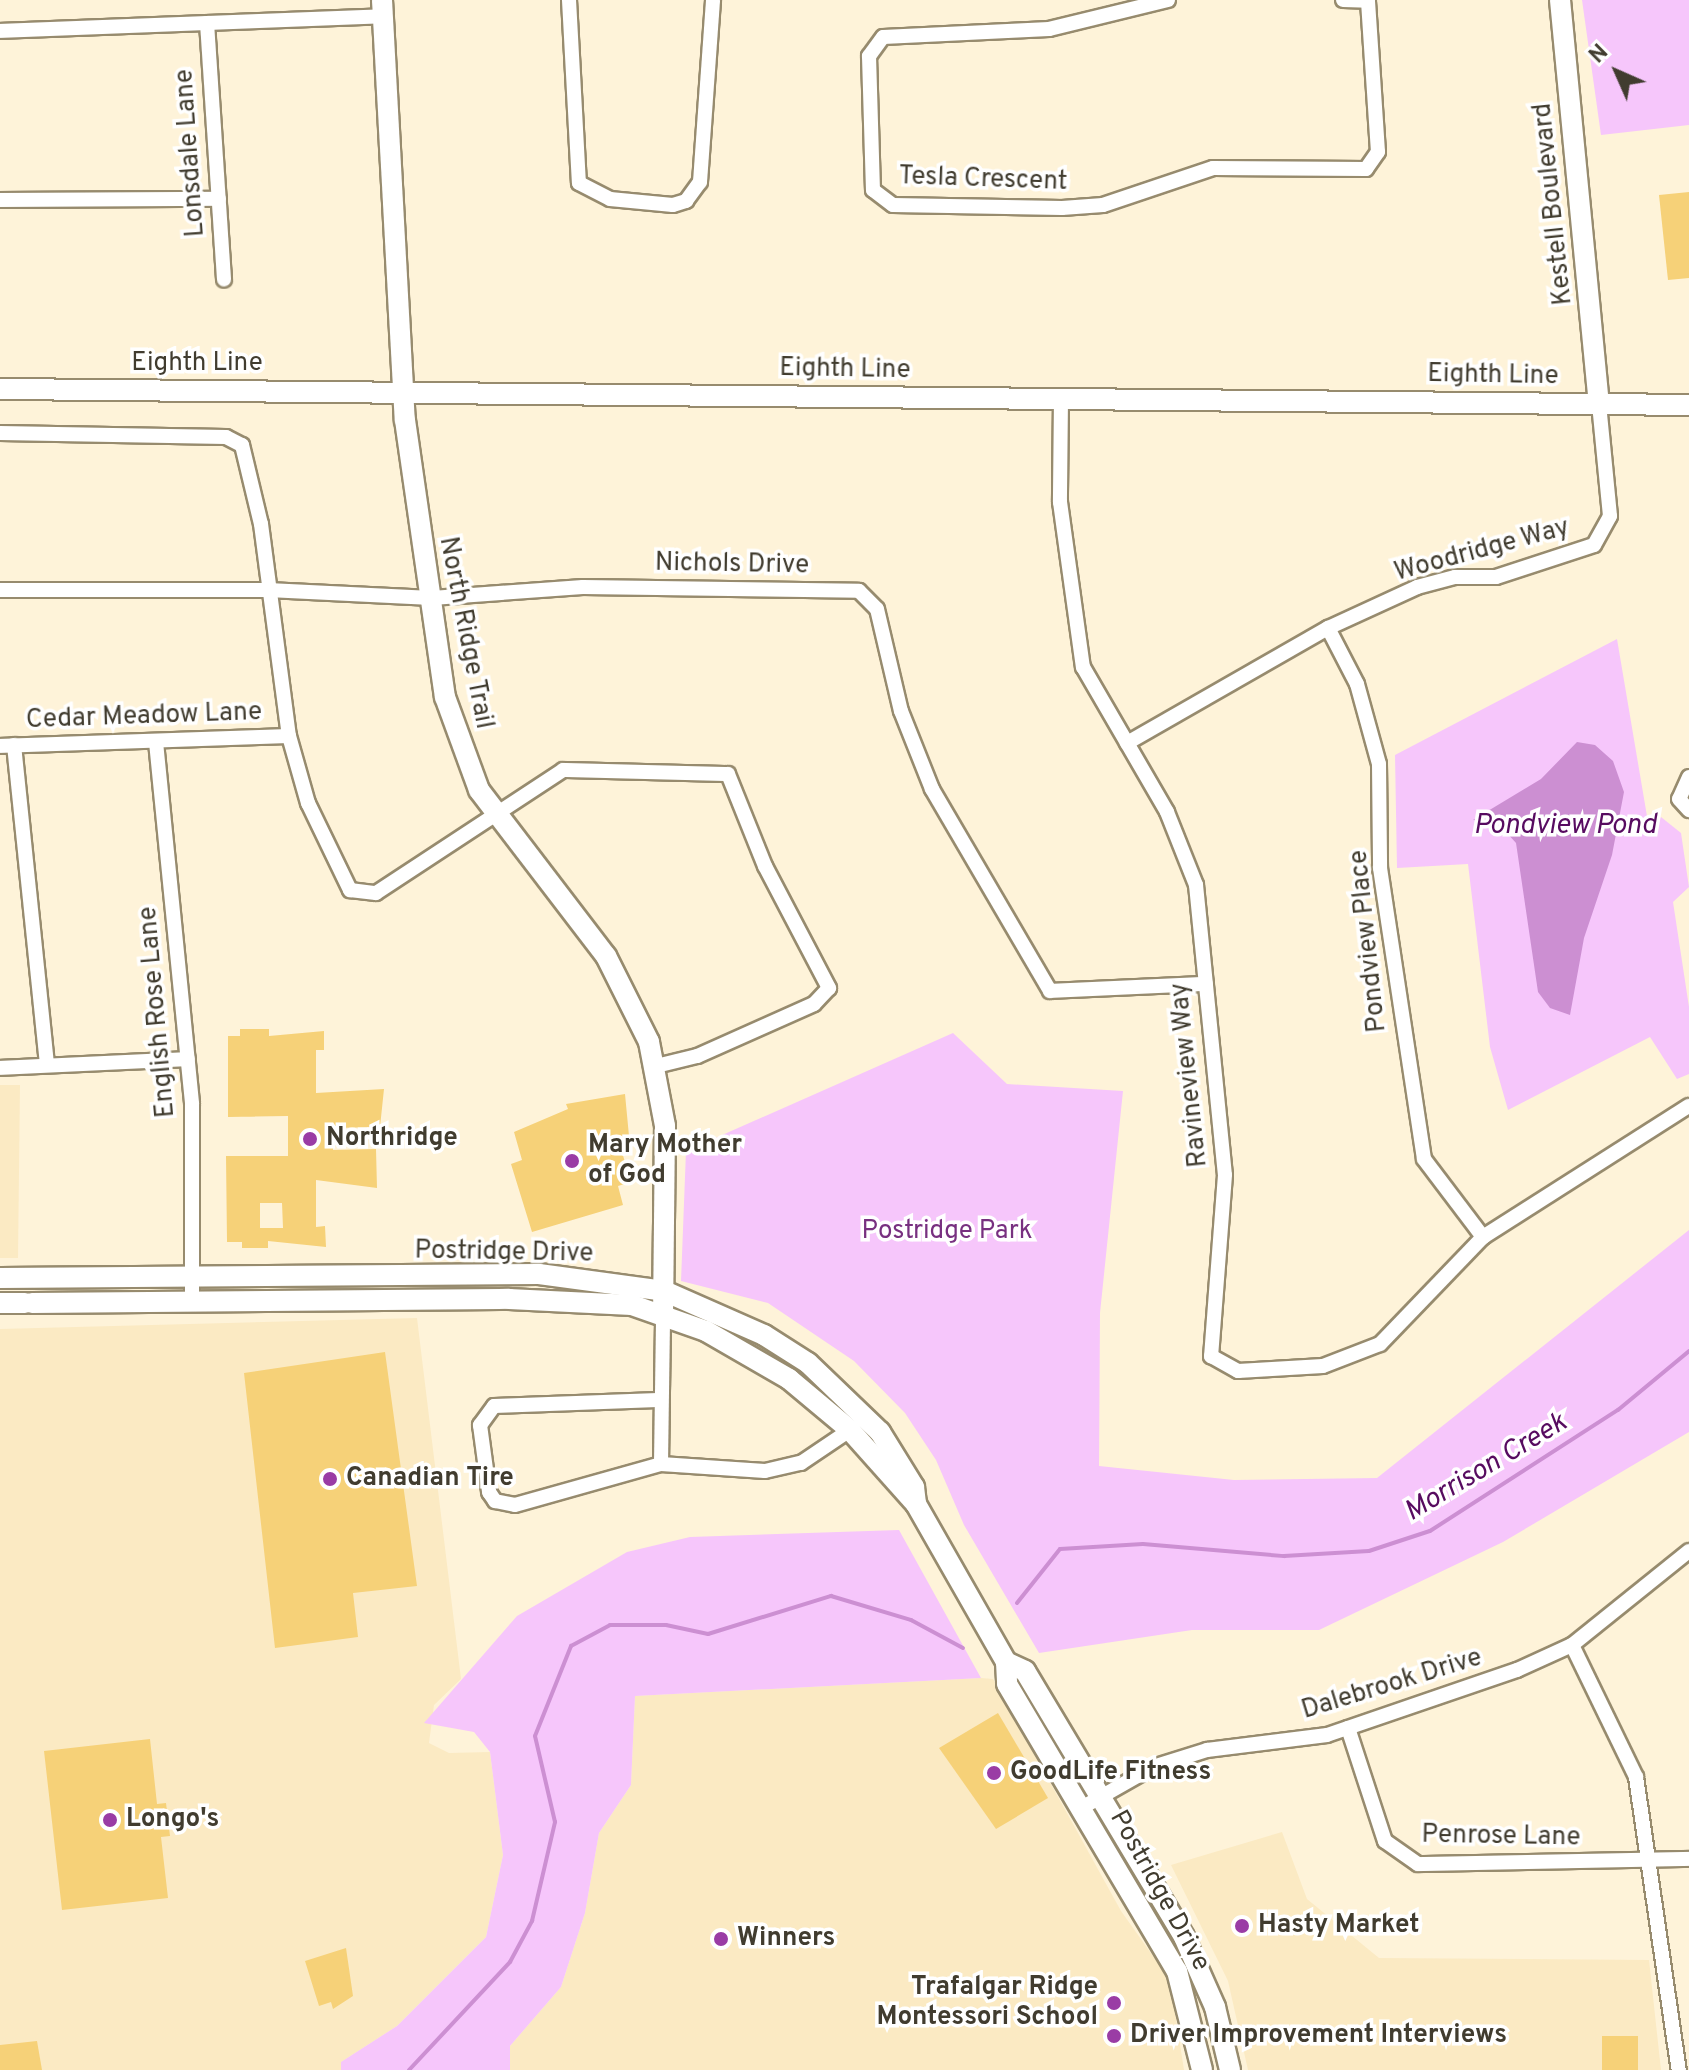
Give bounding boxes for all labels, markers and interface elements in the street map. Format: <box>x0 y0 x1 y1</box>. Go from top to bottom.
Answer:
north arrow <box>1577 32 1657 112</box>
text: N <box>1585 40 1615 70</box>
street label: Lonsdale Lane <box>170 68 212 238</box>
street label: Kestell Boulevard <box>1528 101 1580 307</box>
street label: Tesla Crescent <box>898 161 1068 199</box>
street label: Eighth Line <box>131 348 263 380</box>
street label: Eighth Line <box>779 353 911 387</box>
street label: Eighth Line <box>1427 359 1559 393</box>
street label: Woodridge Way <box>1391 513 1573 589</box>
street label: North Ridge Trail <box>431 534 499 732</box>
street label: Nichols Drive <box>655 548 809 582</box>
street label: Cedar Meadow Lane <box>25 697 263 737</box>
water label: Pondview Pond <box>1474 809 1656 843</box>
street label: Pondview Place <box>1344 848 1394 1034</box>
street label: English Rose Lane <box>133 905 183 1119</box>
street label: Ravineview Way <box>1165 981 1215 1169</box>
place label: Northridge <box>326 1123 458 1155</box>
marker: Northridge <box>301 1130 319 1148</box>
place label: Mary Mother of God <box>588 1130 742 1192</box>
marker: Mary Mother of God <box>563 1152 581 1170</box>
park label: Postridge Park <box>862 1216 1032 1248</box>
street label: Postridge Drive <box>414 1236 594 1270</box>
water label: Morrison Creek <box>1399 1406 1573 1530</box>
place label: Canadian Tire <box>346 1463 514 1495</box>
marker: Canadian Tire <box>321 1470 339 1488</box>
street label: Dalebrook Drive <box>1298 1643 1486 1727</box>
place label: GoodLife Fitness <box>1010 1757 1211 1789</box>
marker: GoodLife Fitness <box>985 1764 1003 1782</box>
place label: Longo's <box>126 1804 219 1836</box>
street label: Postridge Drive <box>1102 1805 1216 1977</box>
marker: Longo's <box>101 1811 119 1829</box>
street label: Penrose Lane <box>1421 1820 1581 1854</box>
place label: Hasty Market <box>1258 1910 1420 1942</box>
marker: Hasty Market <box>1233 1917 1251 1935</box>
place label: Winners <box>737 1923 835 1955</box>
marker: Winners <box>712 1930 730 1948</box>
place label: Trafalgar Ridge Montessori School <box>876 1972 1098 2034</box>
marker: Trafalgar Ridge Montessori School <box>1105 1994 1123 2012</box>
place label: Driver Improvement Interviews <box>1130 2020 1507 2052</box>
marker: Driver Improvement Interviews <box>1105 2027 1123 2045</box>

